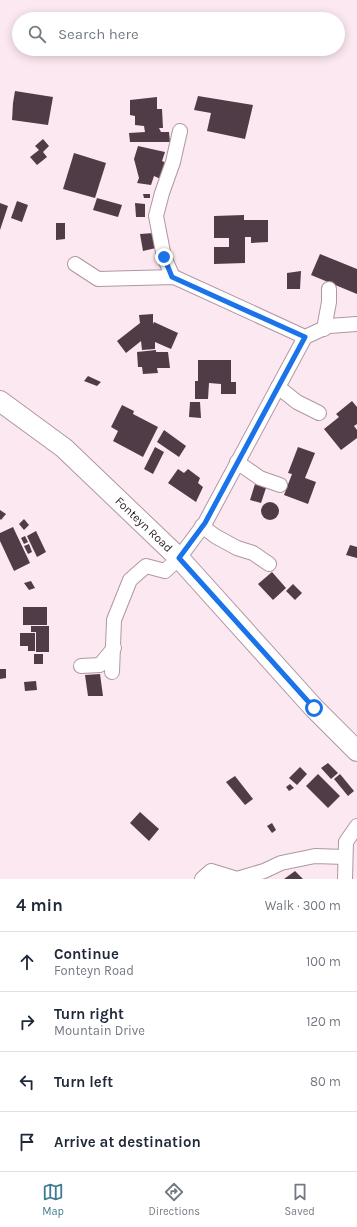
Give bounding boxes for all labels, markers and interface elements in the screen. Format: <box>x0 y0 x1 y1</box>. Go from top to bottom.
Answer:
search box <box>12 12 345 56</box>
icon: search <box>26 23 48 45</box>
text: Search here <box>58 25 139 43</box>
route end <box>155 248 173 266</box>
street label: Fonteyn Road <box>112 494 175 555</box>
route start <box>305 699 323 717</box>
text: 4 min <box>16 895 63 915</box>
text: Walk · 300 m <box>265 898 341 913</box>
text: Continue <box>54 945 119 963</box>
icon: ahead <box>16 951 38 973</box>
text: 100 m <box>306 954 341 969</box>
text: Fonteyn Road <box>54 963 134 978</box>
text: Turn right <box>54 1005 124 1023</box>
icon: right <box>16 1011 38 1033</box>
text: 120 m <box>306 1014 341 1029</box>
text: Mountain Drive <box>54 1023 145 1038</box>
icon: left <box>16 1071 38 1093</box>
text: Turn left <box>54 1073 113 1091</box>
text: 80 m <box>310 1074 341 1089</box>
icon: arrive <box>16 1131 38 1153</box>
text: Arrive at destination <box>54 1133 201 1151</box>
tab: Map <box>42 1181 64 1218</box>
tab: Directions <box>148 1181 200 1218</box>
tab: Saved <box>284 1181 315 1218</box>

